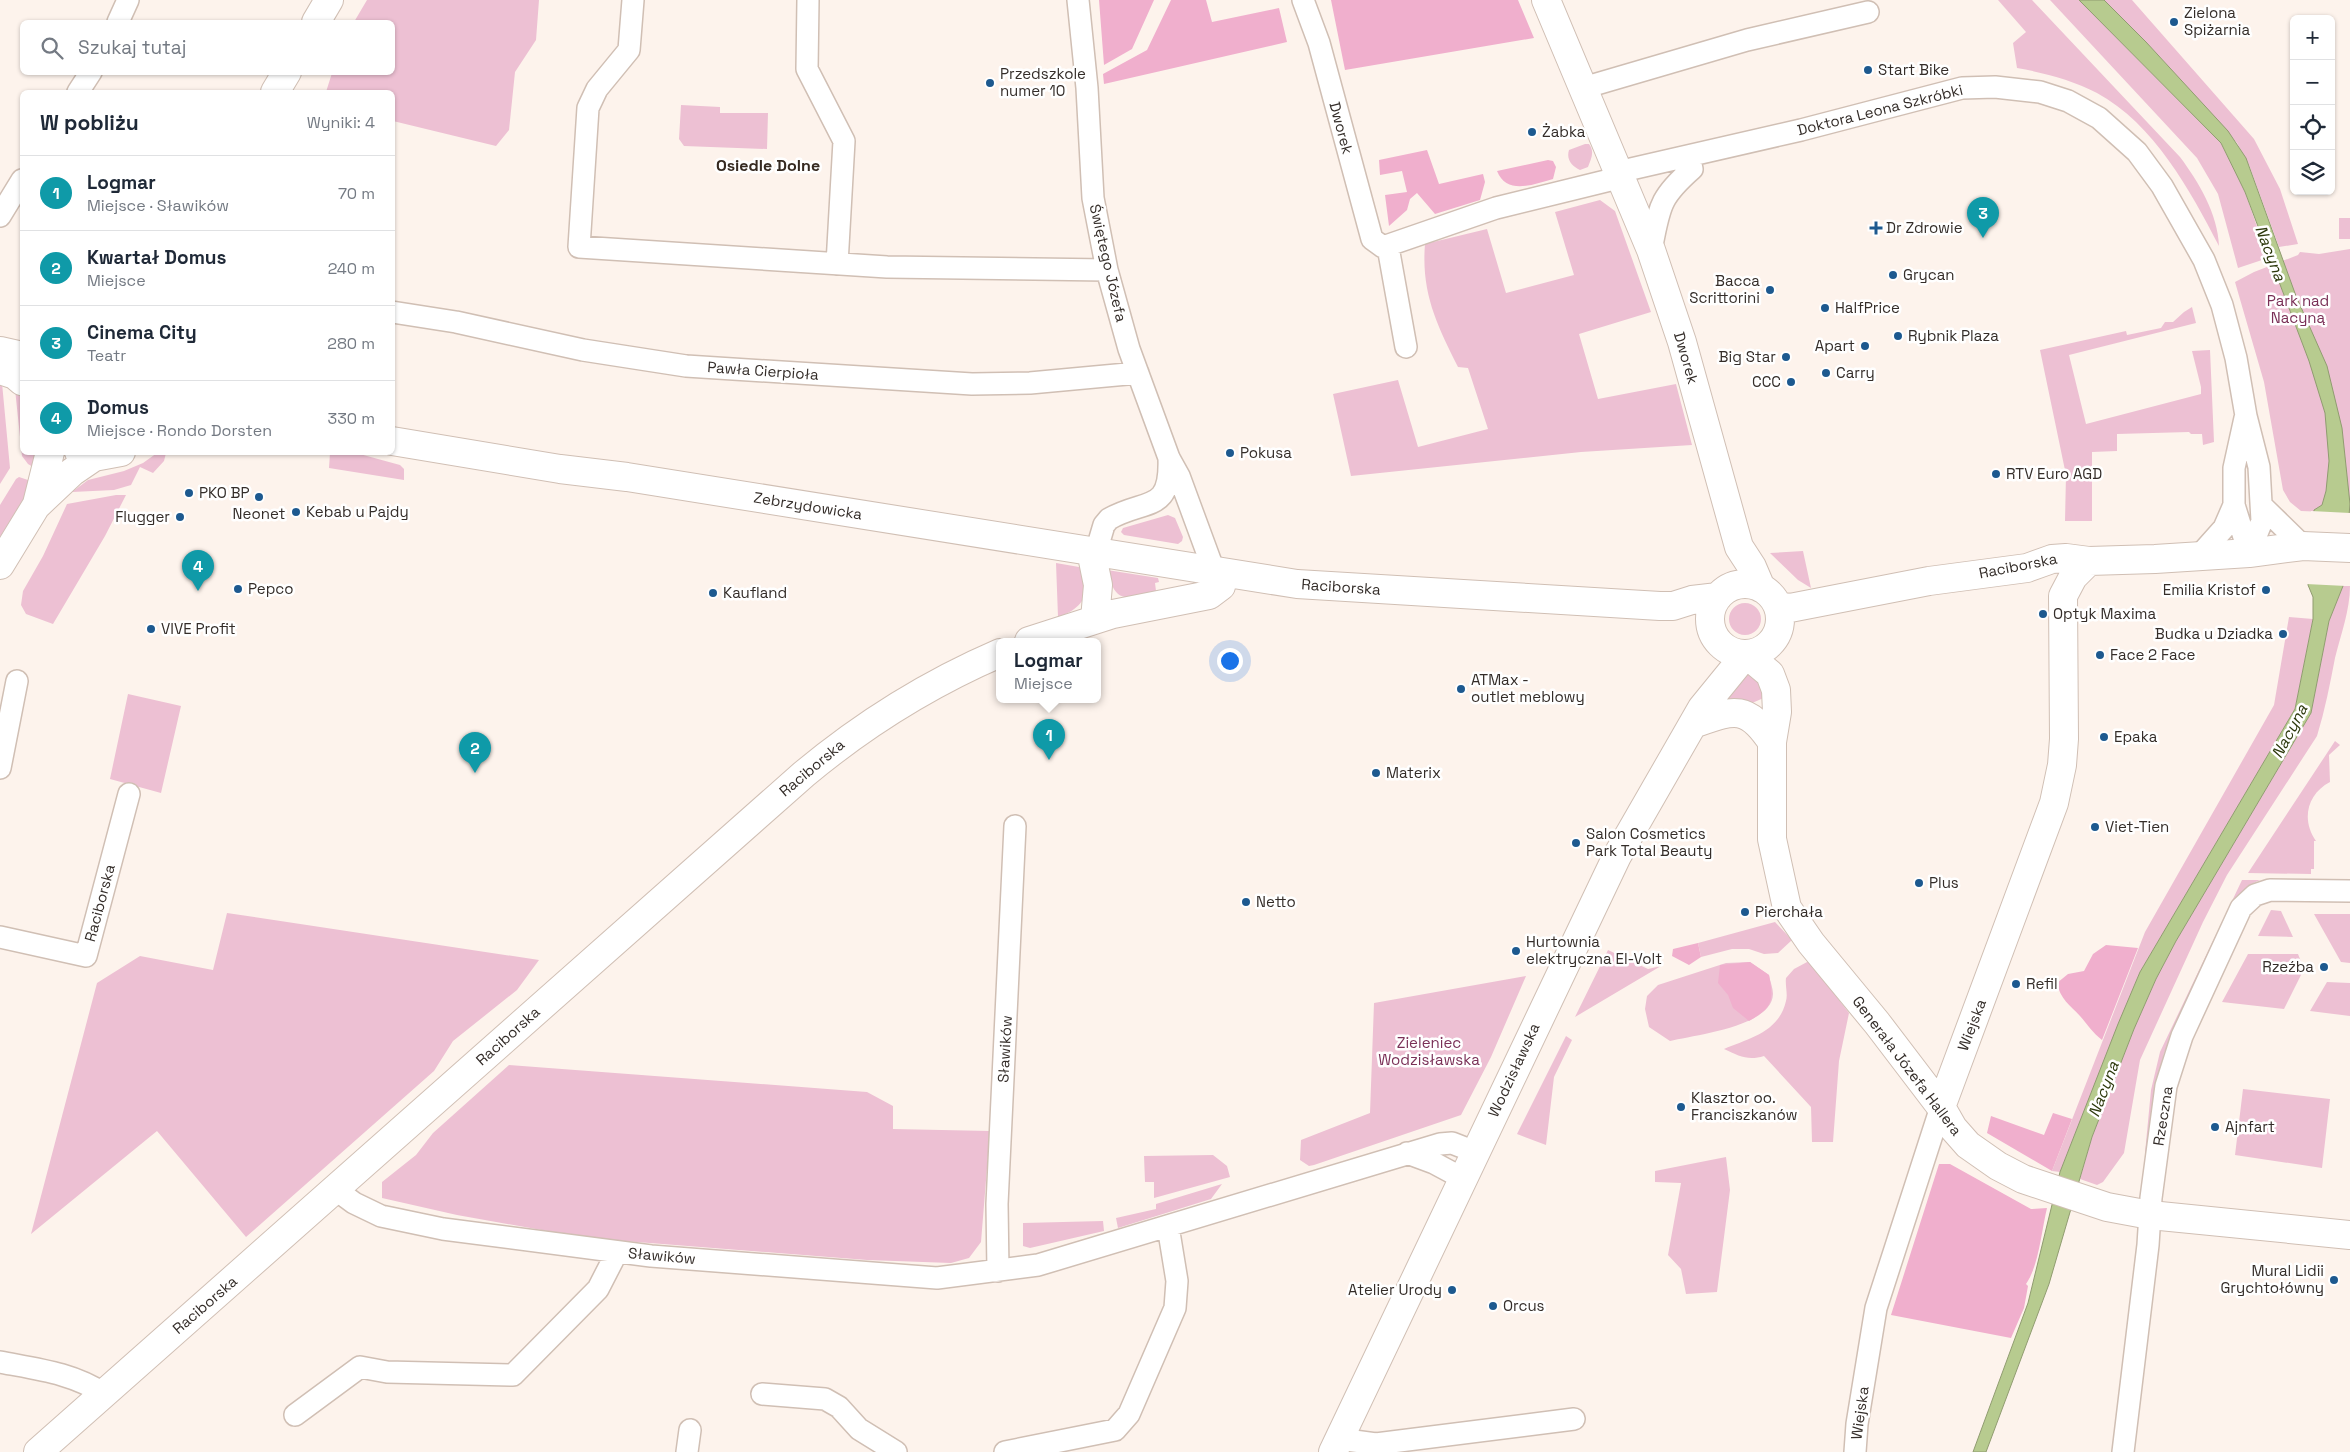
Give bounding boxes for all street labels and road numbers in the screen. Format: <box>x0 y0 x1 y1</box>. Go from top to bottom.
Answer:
street label: Doktora Leona Szkróbki <box>1795 80 1965 139</box>
street label: Dworek <box>1325 100 1358 156</box>
street label: Świętego Józefa <box>1086 202 1131 324</box>
street label: Dworek <box>1670 330 1703 386</box>
street label: Pawła Cierpioła <box>707 357 820 384</box>
street label: Zebrzydowicka <box>752 488 864 524</box>
street label: Raciborska <box>1977 549 2059 582</box>
street label: Raciborska <box>1301 574 1382 599</box>
street label: Raciborska <box>775 735 848 800</box>
street label: Raciborska <box>80 862 119 944</box>
street label: Generała Józefa Hallera <box>1849 992 1966 1140</box>
street label: Wiejska <box>1953 996 1990 1053</box>
street label: Raciborska <box>472 1002 544 1069</box>
street label: Sławików <box>993 1015 1016 1083</box>
street label: Wodzisławska <box>1483 1019 1544 1120</box>
street label: Rzeczna <box>2148 1084 2177 1147</box>
street label: Sławików <box>627 1243 697 1268</box>
street label: Raciborska <box>168 1271 241 1338</box>
street label: Wiejska <box>1846 1385 1873 1441</box>

